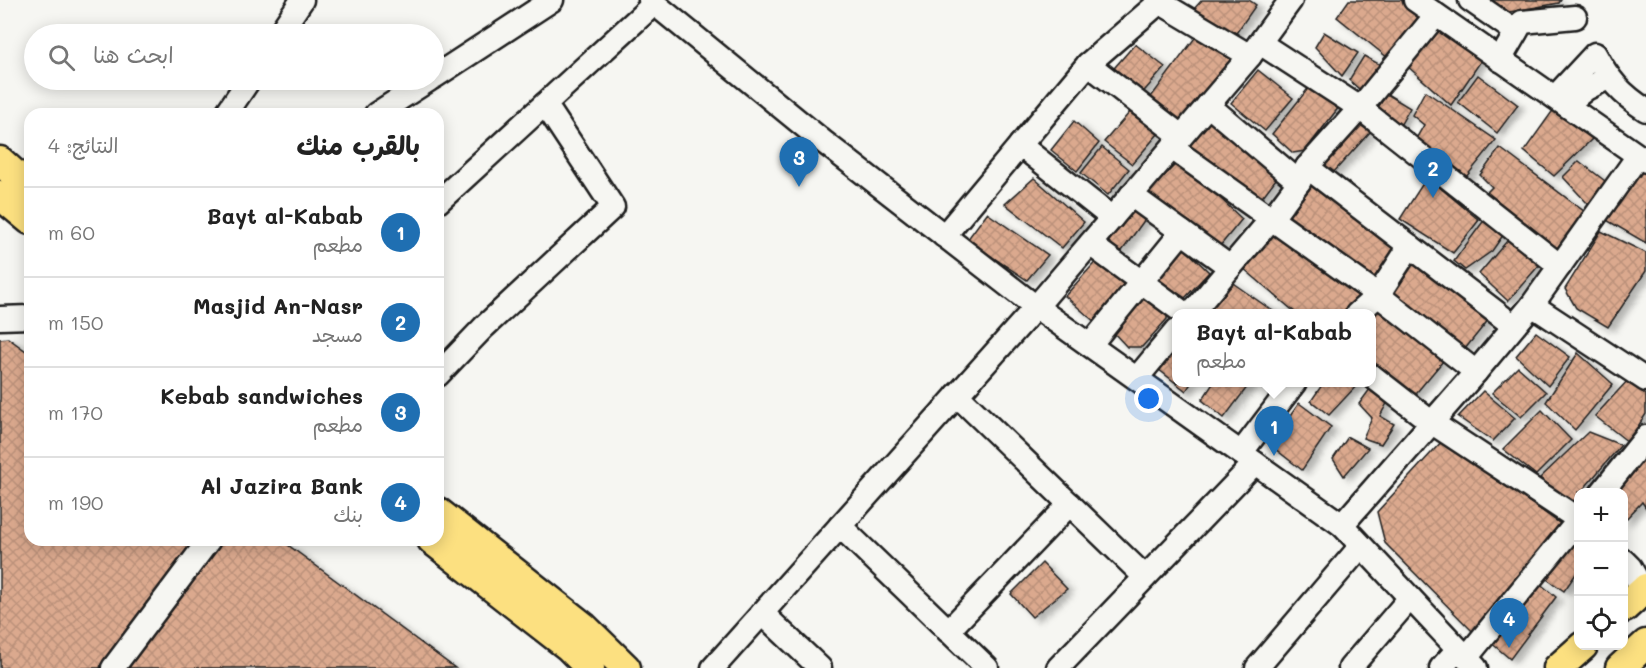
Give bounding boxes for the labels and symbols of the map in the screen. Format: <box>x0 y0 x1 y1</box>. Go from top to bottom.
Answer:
pin: 3 <box>780 138 818 187</box>
pin: 2 <box>1414 148 1452 198</box>
your location <box>1134 384 1163 413</box>
pin: 1 <box>1254 406 1294 456</box>
pin: 4 <box>1490 598 1528 648</box>

